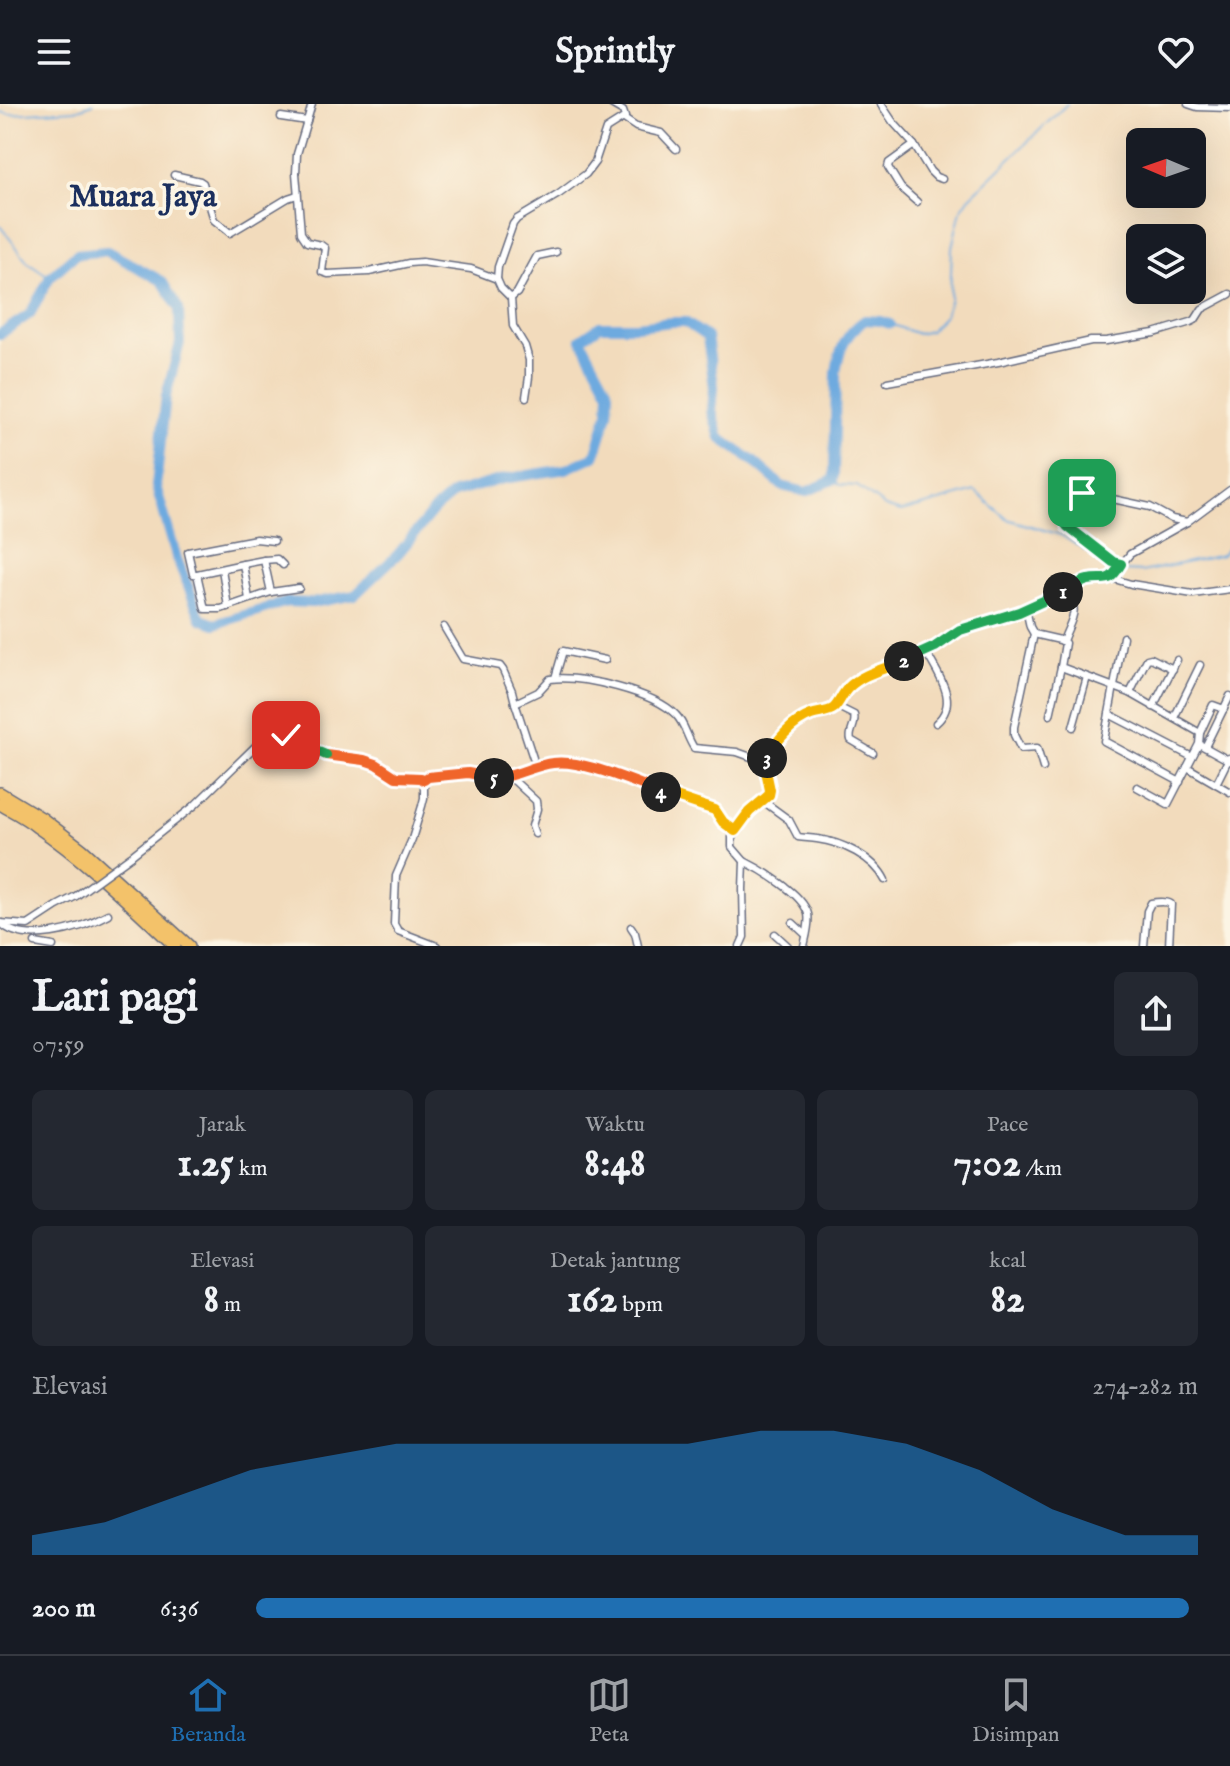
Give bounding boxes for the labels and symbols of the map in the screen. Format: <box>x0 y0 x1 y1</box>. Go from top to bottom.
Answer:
north arrow <box>1126 128 1206 208</box>
district label: Muara Jaya <box>69 177 218 218</box>
pin <box>1048 459 1116 527</box>
pin: 1 <box>1043 572 1083 612</box>
pin: 2 <box>884 641 924 681</box>
pin <box>252 701 320 769</box>
pin: 3 <box>747 738 787 778</box>
pin: 5 <box>474 758 514 798</box>
pin: 4 <box>641 772 681 812</box>

